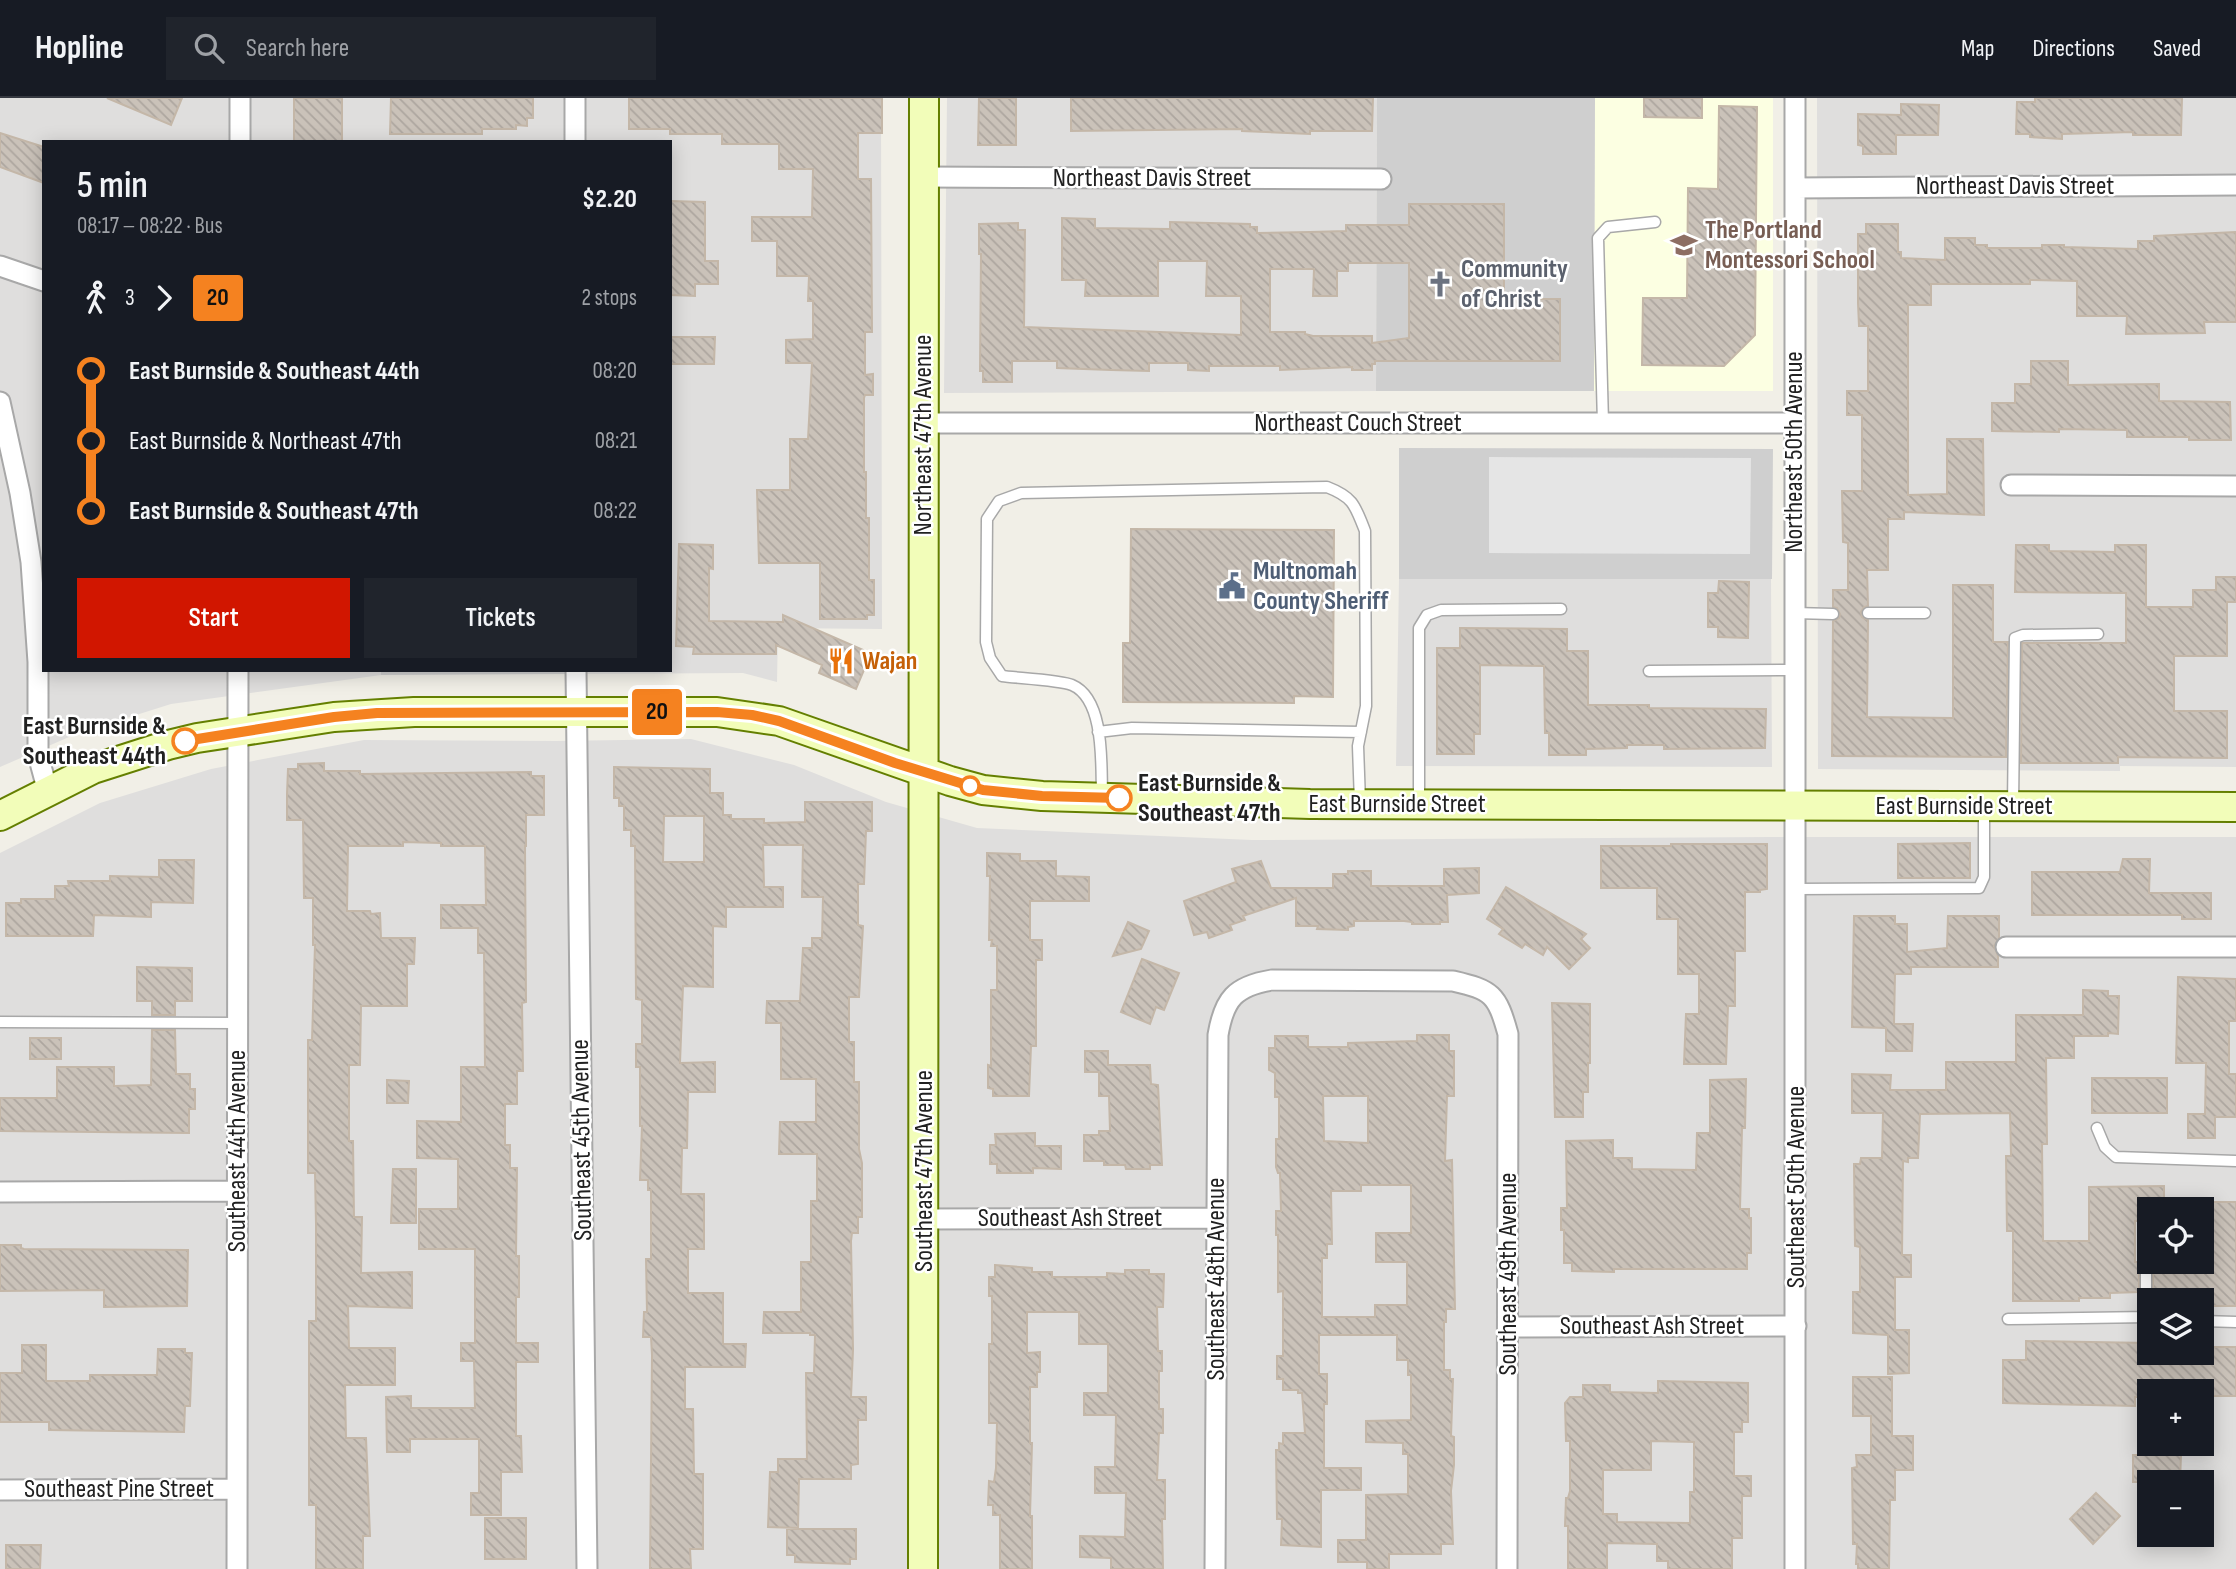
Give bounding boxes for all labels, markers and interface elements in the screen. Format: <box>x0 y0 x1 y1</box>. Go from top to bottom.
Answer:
search box <box>166 17 656 80</box>
text: Hopline <box>35 28 124 68</box>
icon: search <box>190 29 228 67</box>
text: Search here <box>246 33 349 64</box>
text: Map <box>1961 34 1994 63</box>
text: Directions <box>2032 34 2115 63</box>
text: Saved <box>2153 34 2201 63</box>
text: 5 min <box>77 163 148 208</box>
street label: Northeast Davis Street <box>1053 163 1251 194</box>
street label: Northeast Davis Street <box>1916 171 2114 202</box>
text: $2.20 <box>582 184 637 215</box>
text: 08:17 – 08:22 · Bus <box>77 212 223 240</box>
place label: The Portland Montessori School <box>1705 215 1875 276</box>
school or university icon: The Portland Montessori School <box>1669 230 1699 260</box>
place label: Community of Christ <box>1461 254 1568 315</box>
church icon: Community of Christ <box>1425 269 1455 299</box>
icon: walk <box>77 279 115 317</box>
icon: forward <box>145 279 183 317</box>
text: 20 <box>207 283 229 312</box>
text: 3 <box>125 284 135 312</box>
text: 2 stops <box>581 284 637 312</box>
street label: Northeast 47th Avenue <box>908 335 939 535</box>
street label: Northeast 50th Avenue <box>1779 351 1810 553</box>
text: East Burnside & Southeast 44th <box>129 356 420 387</box>
text: 08:20 <box>593 357 637 385</box>
street label: Northeast Couch Street <box>1254 408 1462 439</box>
text: East Burnside & Northeast 47th <box>129 426 402 457</box>
text: 08:21 <box>595 427 637 455</box>
text: East Burnside & Southeast 47th <box>129 496 419 527</box>
text: 08:22 <box>593 497 637 525</box>
place label: Multnomah County Sheriff <box>1253 556 1389 617</box>
public building icon: Multnomah County Sheriff <box>1217 571 1247 601</box>
button: Start <box>77 578 350 658</box>
button: Tickets <box>364 578 637 658</box>
restaurant icon: Wajan <box>826 646 856 676</box>
place label: Wajan <box>862 646 917 677</box>
line badge: 20 <box>626 689 688 735</box>
text: 20 <box>646 697 668 726</box>
place label: East Burnside & Southeast 44th <box>23 711 166 772</box>
marker: East Burnside & Southeast 44th <box>172 728 198 754</box>
place label: East Burnside & Southeast 47th <box>1138 768 1281 829</box>
unlabelled marker <box>960 776 980 796</box>
marker: East Burnside & Southeast 47th <box>1106 785 1132 811</box>
street label: East Burnside Street <box>1308 789 1486 820</box>
street label: East Burnside Street <box>1875 791 2053 822</box>
street label: Southeast 45th Avenue <box>565 1039 599 1241</box>
street label: Southeast 44th Avenue <box>222 1050 253 1252</box>
street label: Southeast 47th Avenue <box>909 1070 940 1272</box>
street label: Southeast 50th Avenue <box>1781 1086 1812 1288</box>
street label: Southeast 49th Avenue <box>1493 1172 1524 1376</box>
street label: Southeast 48th Avenue <box>1201 1178 1232 1380</box>
map controls <box>2137 1197 2214 1547</box>
button: locate <box>2137 1197 2214 1274</box>
street label: Southeast Ash Street <box>978 1203 1162 1234</box>
button: layers <box>2137 1288 2214 1365</box>
street label: Southeast Ash Street <box>1560 1311 1744 1342</box>
button: + <box>2137 1379 2214 1456</box>
button: − <box>2137 1470 2214 1547</box>
street label: Southeast Pine Street <box>24 1474 214 1505</box>

